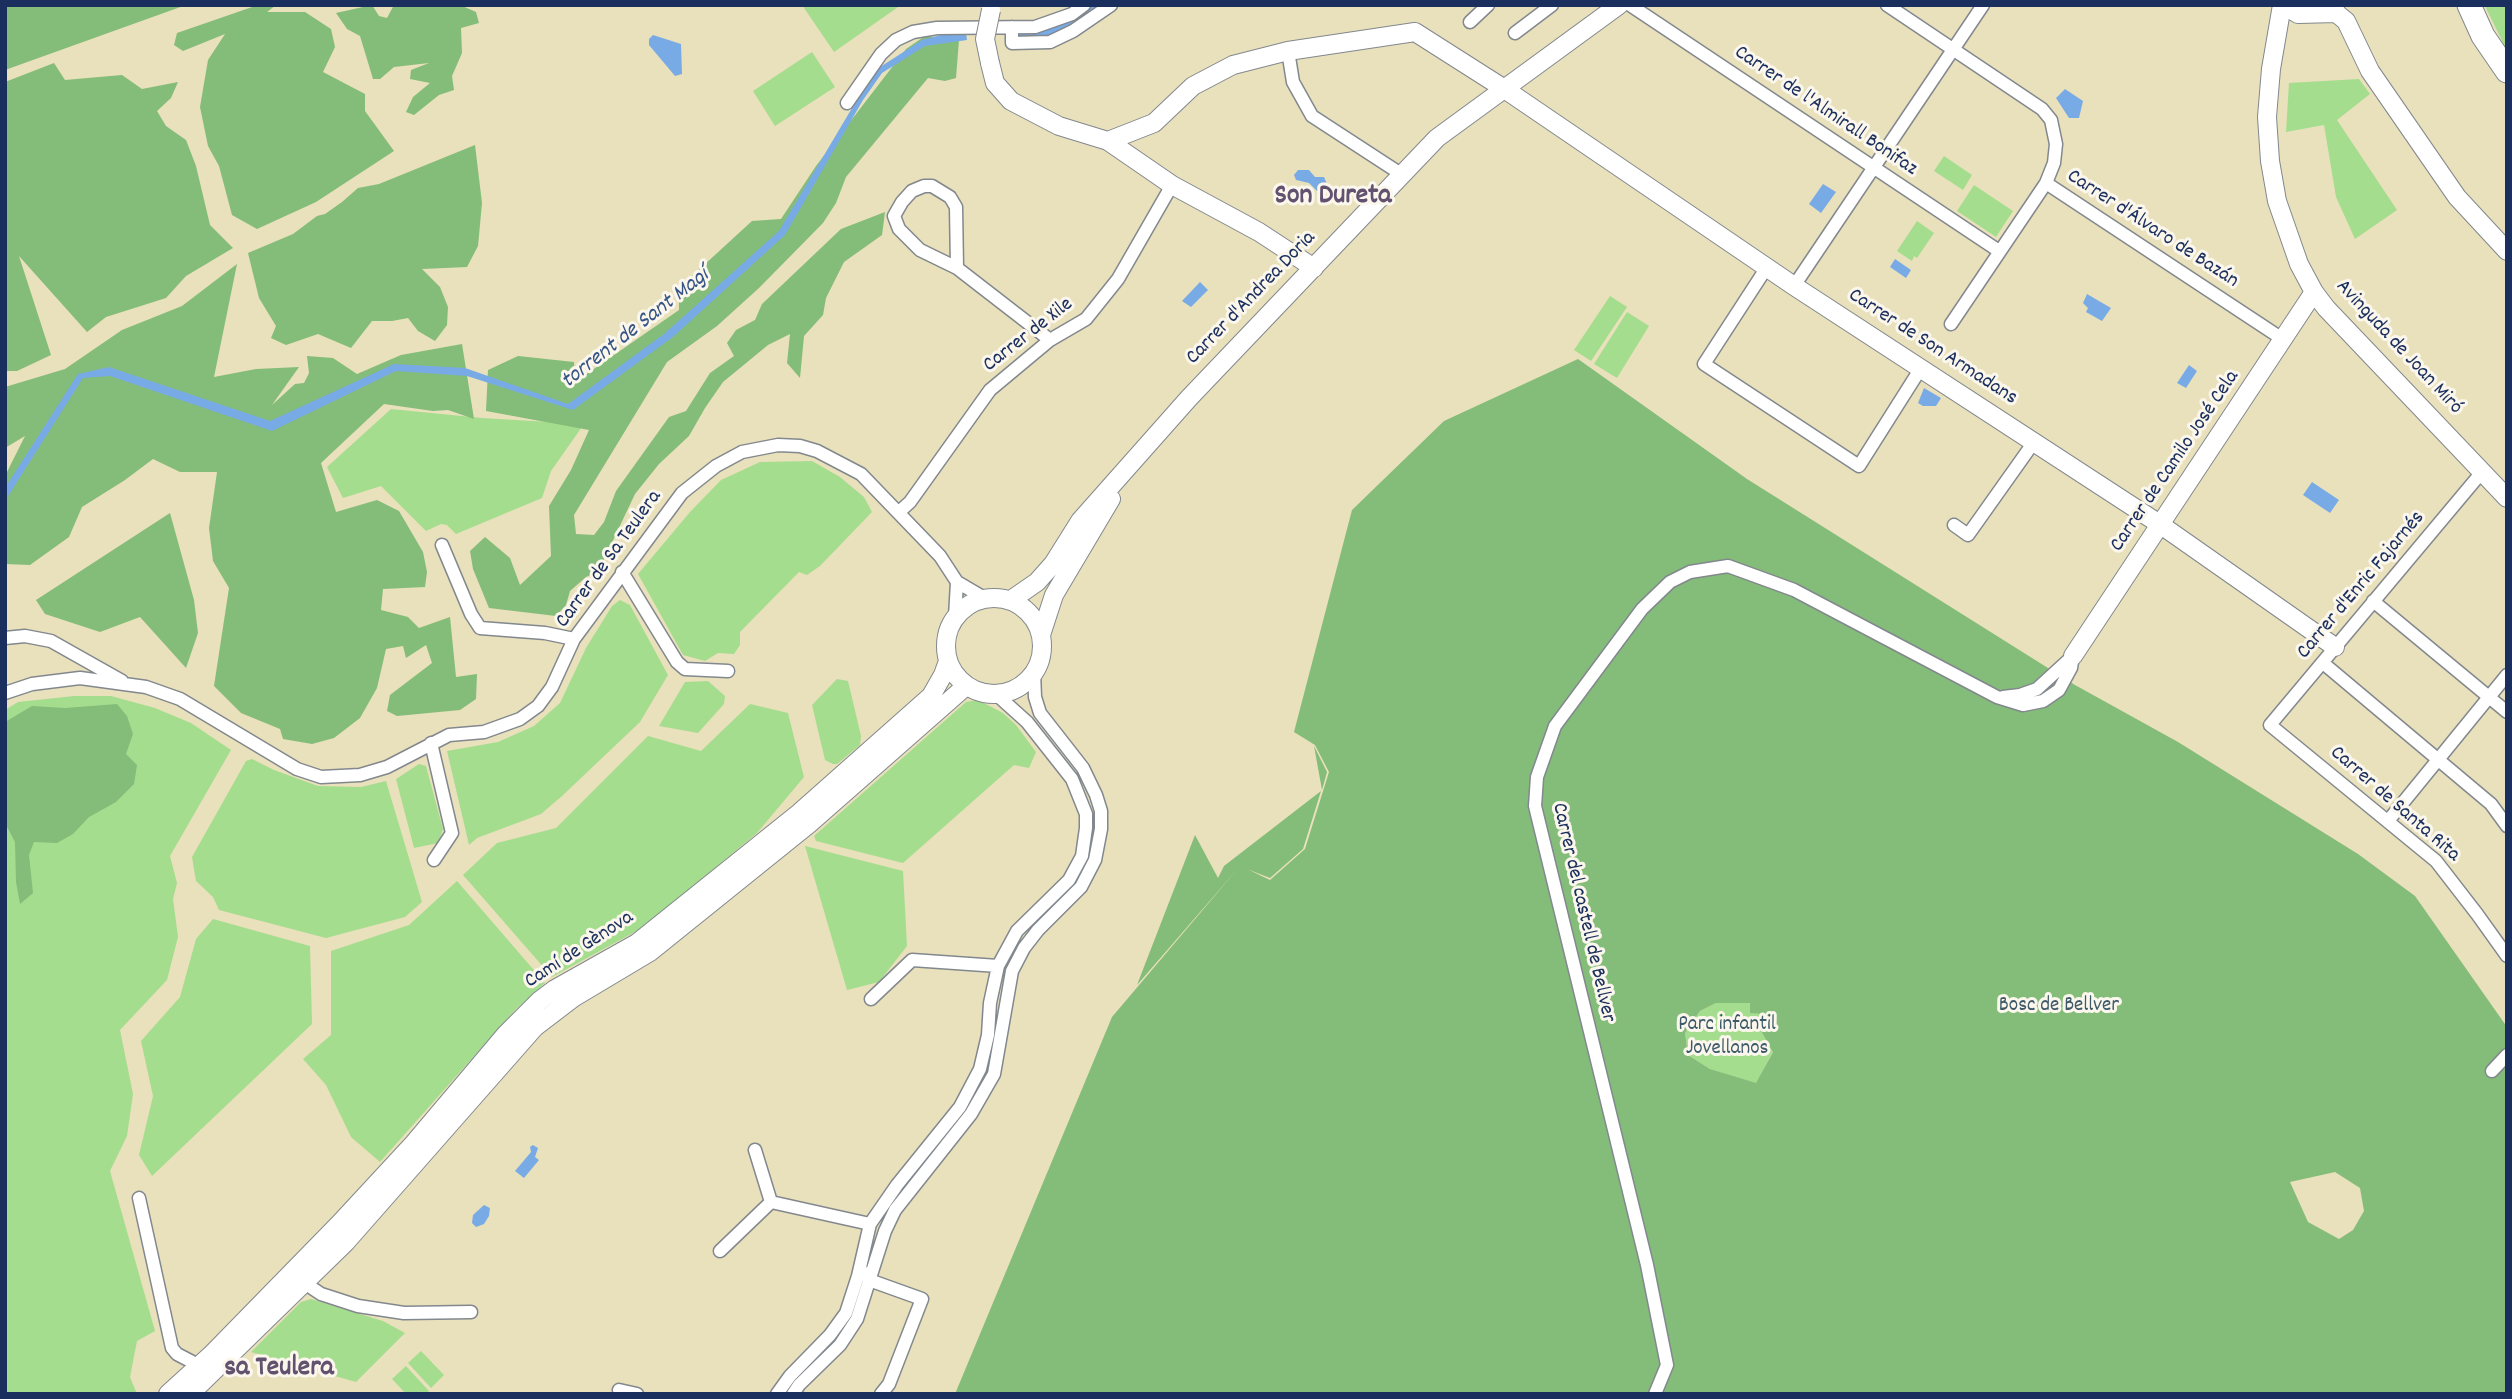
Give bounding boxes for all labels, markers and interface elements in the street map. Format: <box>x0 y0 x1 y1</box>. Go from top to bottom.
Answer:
street label: Carrer de l'Almirall Bonifaz <box>1728 41 1922 183</box>
street label: Carrer d'Álvaro de Bazán <box>2061 165 2243 295</box>
district label: Son Dureta <box>1275 181 1391 215</box>
street label: Carrer d'Andrea Doria <box>1182 227 1322 371</box>
water label: torrent de Sant Magí <box>556 264 716 396</box>
street label: Avinguda de Joan Miró <box>2329 275 2467 421</box>
street label: Carrer de Son Armadans <box>1843 284 2021 412</box>
street label: Carrer de Xile <box>979 293 1079 379</box>
street label: Carrer de Camilo José Cela <box>2106 367 2246 557</box>
street label: Carrer de Sa Teulera <box>552 486 668 634</box>
street label: Carrer d'Enric Fajarnés <box>2293 507 2431 665</box>
street label: Carrer de Santa Rita <box>2324 742 2464 868</box>
street label: Carrer del castell de Bellver <box>1544 801 1620 1025</box>
street label: Camí de Gènova <box>521 907 639 995</box>
park label: Bosc de Bellver <box>1999 994 2119 1020</box>
park label: Parc infantil Jovellanos <box>1678 1013 1776 1063</box>
district label: sa Teulera <box>224 1353 334 1387</box>

